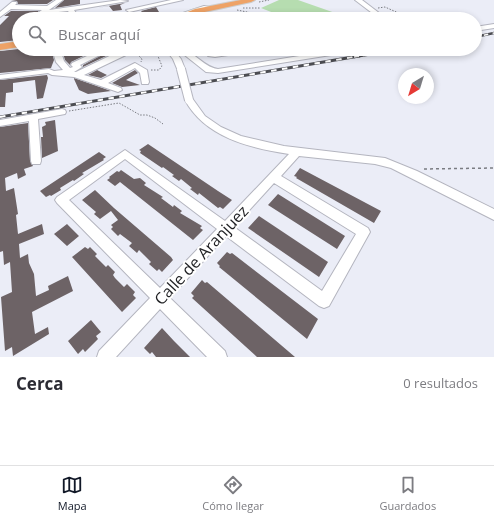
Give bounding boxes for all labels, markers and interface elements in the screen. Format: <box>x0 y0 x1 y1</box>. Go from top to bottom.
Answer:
search box <box>12 12 482 56</box>
icon: search <box>26 23 48 45</box>
text: Buscar aquí <box>58 24 140 44</box>
north arrow <box>398 68 434 104</box>
street label: Calle de Aranjuez <box>149 200 253 310</box>
text: Cerca <box>16 372 64 395</box>
text: 0 resultados <box>403 374 478 392</box>
tab: Mapa <box>58 474 87 513</box>
tab: Cómo llegar <box>202 474 264 513</box>
tab: Guardados <box>379 474 436 513</box>

